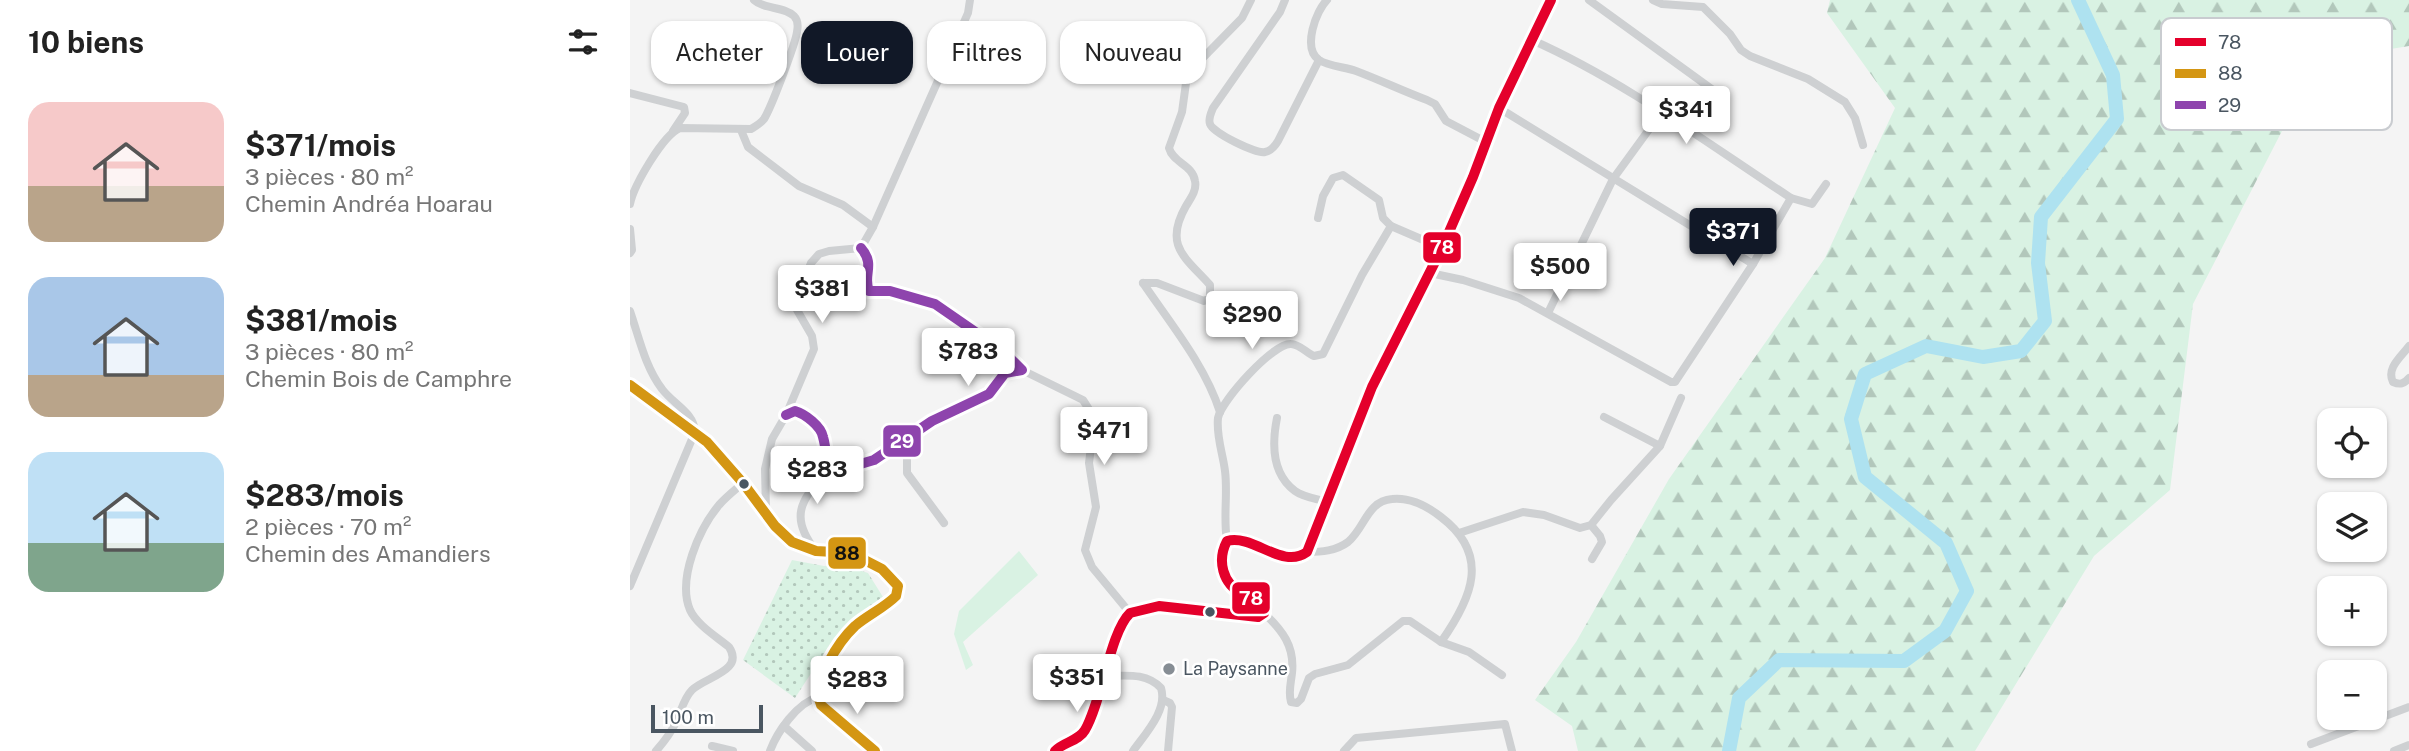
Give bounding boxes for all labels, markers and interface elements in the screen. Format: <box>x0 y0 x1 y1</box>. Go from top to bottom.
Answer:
legend <box>2161 18 2392 130</box>
chip: Acheter <box>651 21 787 84</box>
chip: Louer <box>801 21 913 84</box>
chip: Filtres <box>927 21 1046 84</box>
chip: Nouveau <box>1060 21 1206 84</box>
icon: filters <box>564 23 602 61</box>
text: 10 biens <box>28 24 144 60</box>
text: 78 <box>2218 31 2241 53</box>
text: 88 <box>2218 62 2242 84</box>
pin: $341 <box>1645 86 1727 146</box>
text: 29 <box>2218 94 2241 116</box>
text: $341 <box>1658 95 1714 122</box>
text: $371/mois <box>245 127 396 163</box>
icon: home <box>84 130 168 214</box>
text: 3 pièces · 80 m² <box>245 163 413 190</box>
text: Chemin Andréa Hoarau <box>245 190 493 217</box>
pin: $371 <box>1692 208 1774 268</box>
text: $371 <box>1705 217 1761 244</box>
line badge: 78 <box>1422 231 1462 264</box>
text: 78 <box>1430 236 1454 258</box>
pin: $500 <box>1519 244 1601 303</box>
text: $500 <box>1530 252 1590 279</box>
pin: $381 <box>781 266 863 325</box>
text: $381 <box>794 274 850 301</box>
pin: $290 <box>1211 292 1293 351</box>
text: $290 <box>1222 300 1282 327</box>
text: $381/mois <box>245 302 398 338</box>
icon: home <box>84 305 168 389</box>
pin: $783 <box>927 328 1009 388</box>
text: $783 <box>938 337 998 364</box>
text: 3 pièces · 80 m² <box>245 338 413 365</box>
text: Chemin Bois de Camphre <box>245 365 512 392</box>
pin: $471 <box>1063 407 1145 467</box>
map controls <box>2317 408 2387 730</box>
button: locate <box>2317 408 2387 478</box>
text: $471 <box>1076 416 1132 443</box>
line badge: 29 <box>882 424 922 458</box>
text: 29 <box>890 430 914 452</box>
pin: $283 <box>776 447 858 506</box>
text: $283 <box>787 455 847 482</box>
text: $283/mois <box>245 477 404 513</box>
unlabelled marker <box>737 477 751 491</box>
icon: home <box>84 480 168 564</box>
button: layers <box>2317 492 2387 562</box>
text: 2 pièces · 70 m² <box>245 513 411 540</box>
line badge: 88 <box>827 536 867 570</box>
text: Chemin des Amandiers <box>245 540 491 567</box>
text: 88 <box>834 542 860 564</box>
button: + <box>2317 576 2387 646</box>
line badge: 78 <box>1231 581 1271 615</box>
text: 78 <box>1239 587 1263 609</box>
unlabelled marker <box>1203 605 1217 619</box>
pin: $351 <box>1036 654 1118 714</box>
pin: $283 <box>816 656 898 716</box>
place label: La Paysanne <box>1183 658 1288 679</box>
button: − <box>2317 660 2387 730</box>
marker: La Paysanne <box>1161 661 1177 677</box>
text: $351 <box>1049 663 1105 690</box>
text: $283 <box>827 665 887 692</box>
scale bar <box>651 702 763 734</box>
text: 100 m <box>662 706 714 728</box>

